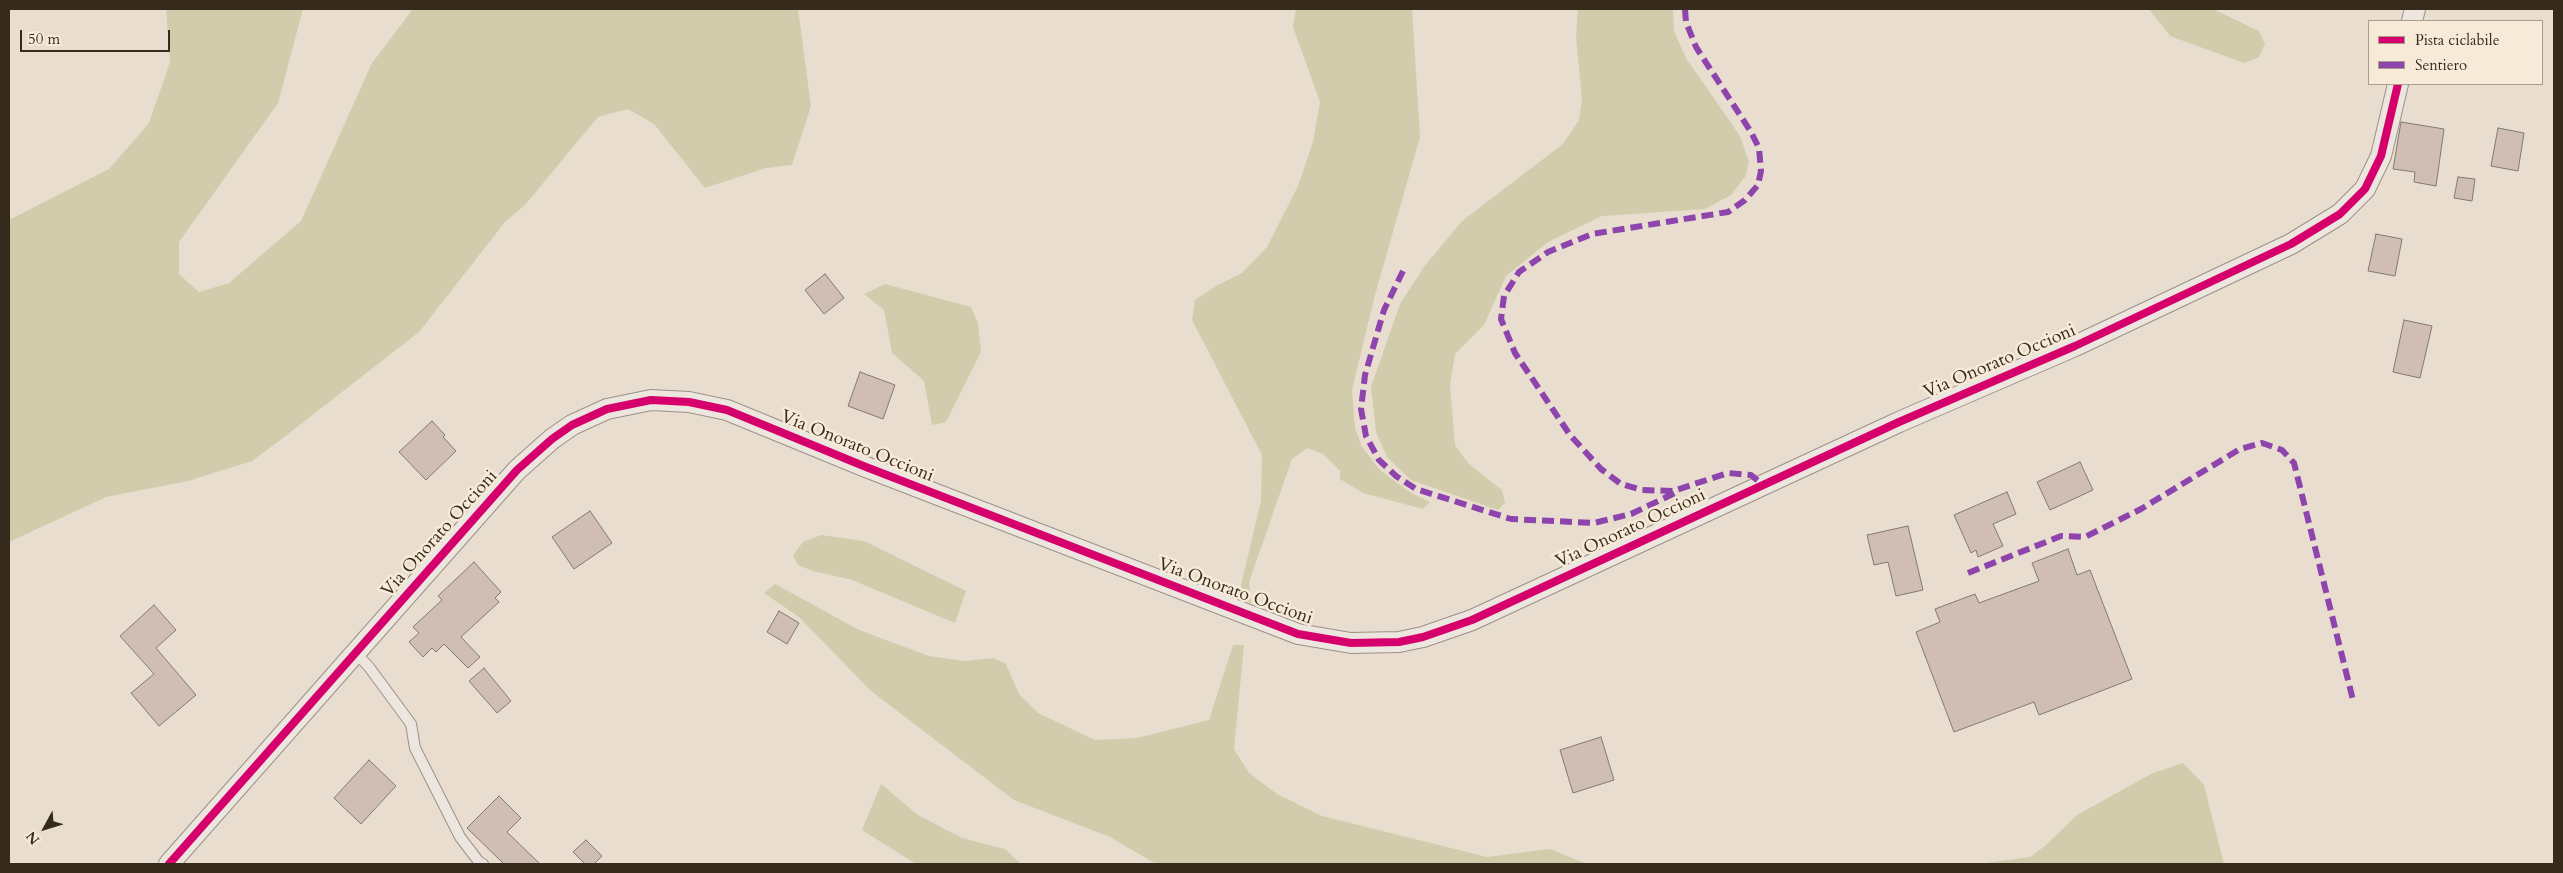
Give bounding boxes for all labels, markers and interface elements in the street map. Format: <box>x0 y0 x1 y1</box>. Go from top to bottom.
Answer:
scale bar <box>22 20 172 52</box>
legend <box>2368 20 2543 85</box>
text: 50 m <box>28 29 60 49</box>
text: Pista ciclabile <box>2415 30 2499 50</box>
text: Sentiero <box>2415 55 2467 75</box>
street label: Via Onorato Occioni <box>1921 320 2079 404</box>
street label: Via Onorato Occioni <box>777 406 937 488</box>
street label: Via Onorato Occioni <box>377 466 503 602</box>
street label: Via Onorato Occioni <box>1553 485 1709 573</box>
street label: Via Onorato Occioni <box>1155 554 1315 630</box>
north arrow <box>20 803 70 853</box>
text: N <box>22 827 44 848</box>

